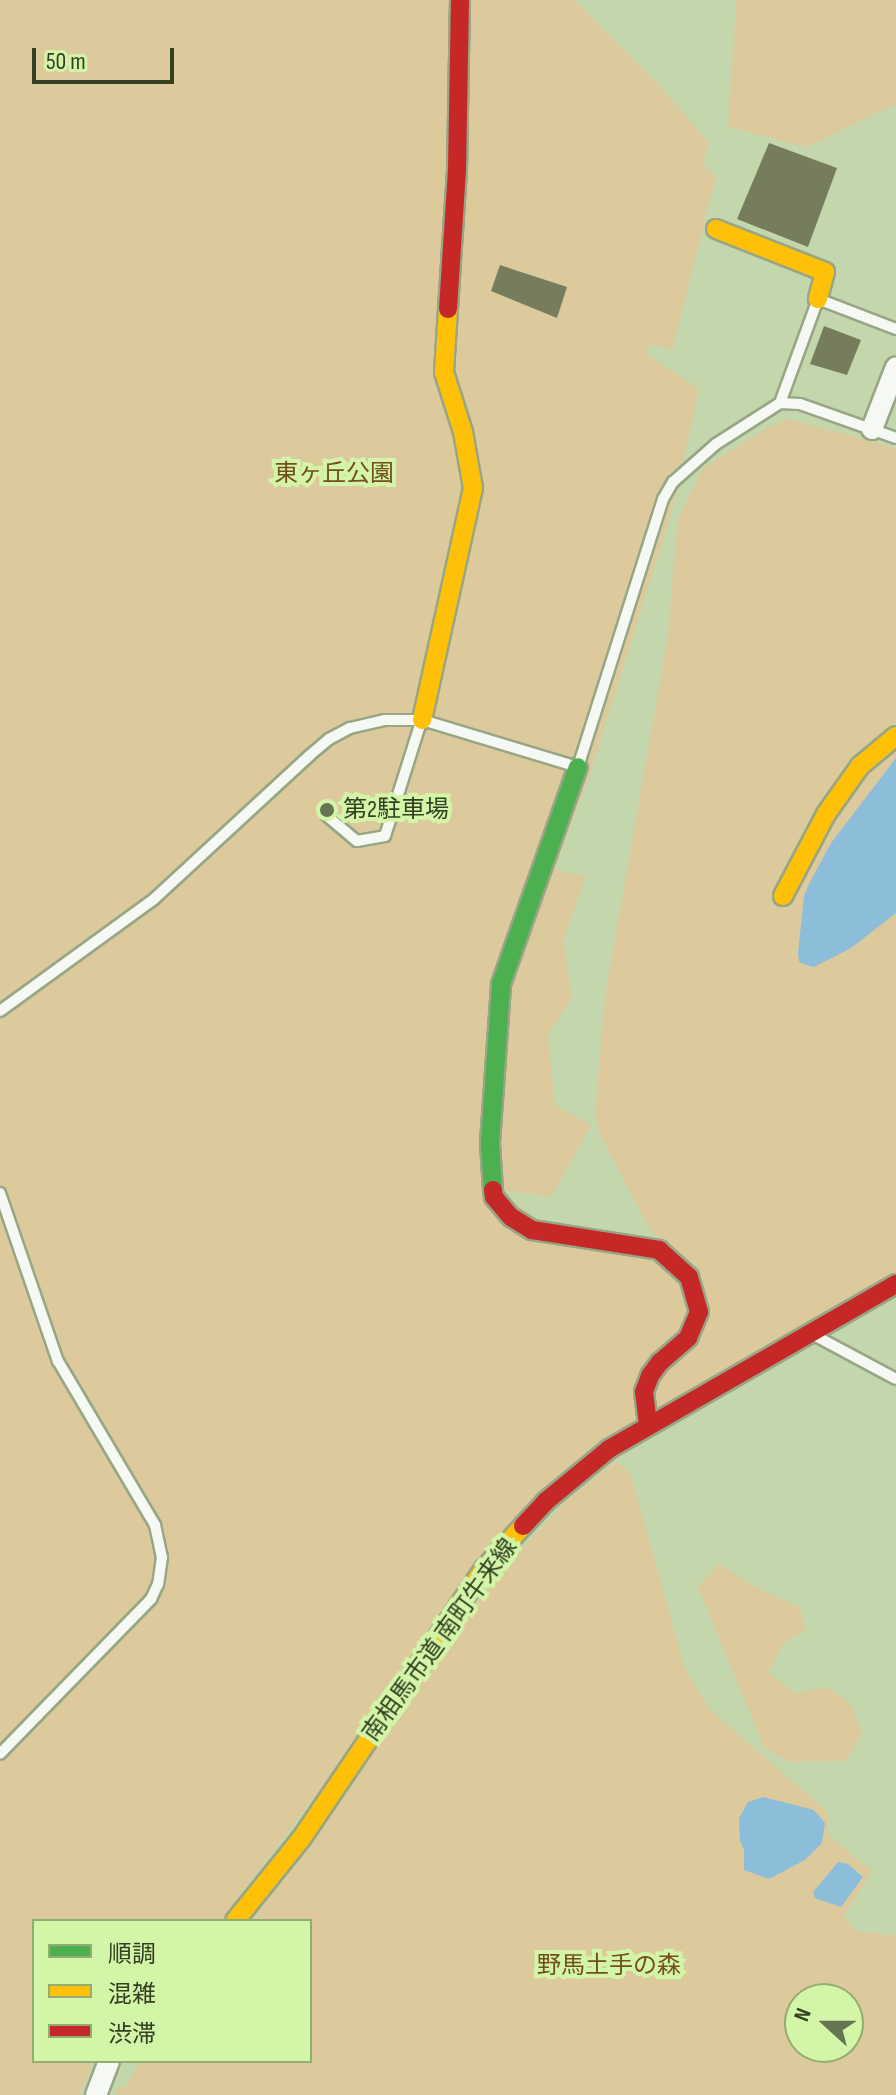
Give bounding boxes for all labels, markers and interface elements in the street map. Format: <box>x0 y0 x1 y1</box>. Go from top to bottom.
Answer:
scale bar <box>36 32 178 82</box>
text: 50 m <box>46 47 86 76</box>
park label: 東ヶ丘公園 <box>274 460 394 488</box>
place label: 第2駐車場 <box>343 796 449 824</box>
marker: 第2駐車場 <box>318 801 336 819</box>
street label: 南相馬市道 南町牛来線 <box>357 1533 523 1747</box>
legend <box>32 1919 312 2063</box>
text: 順調 <box>108 1940 156 1969</box>
park label: 野馬土手の森 <box>537 1952 681 1980</box>
text: 混雑 <box>108 1980 156 2009</box>
north arrow <box>784 1983 864 2063</box>
text: N <box>788 2005 818 2025</box>
text: 渋滞 <box>108 2020 156 2049</box>

